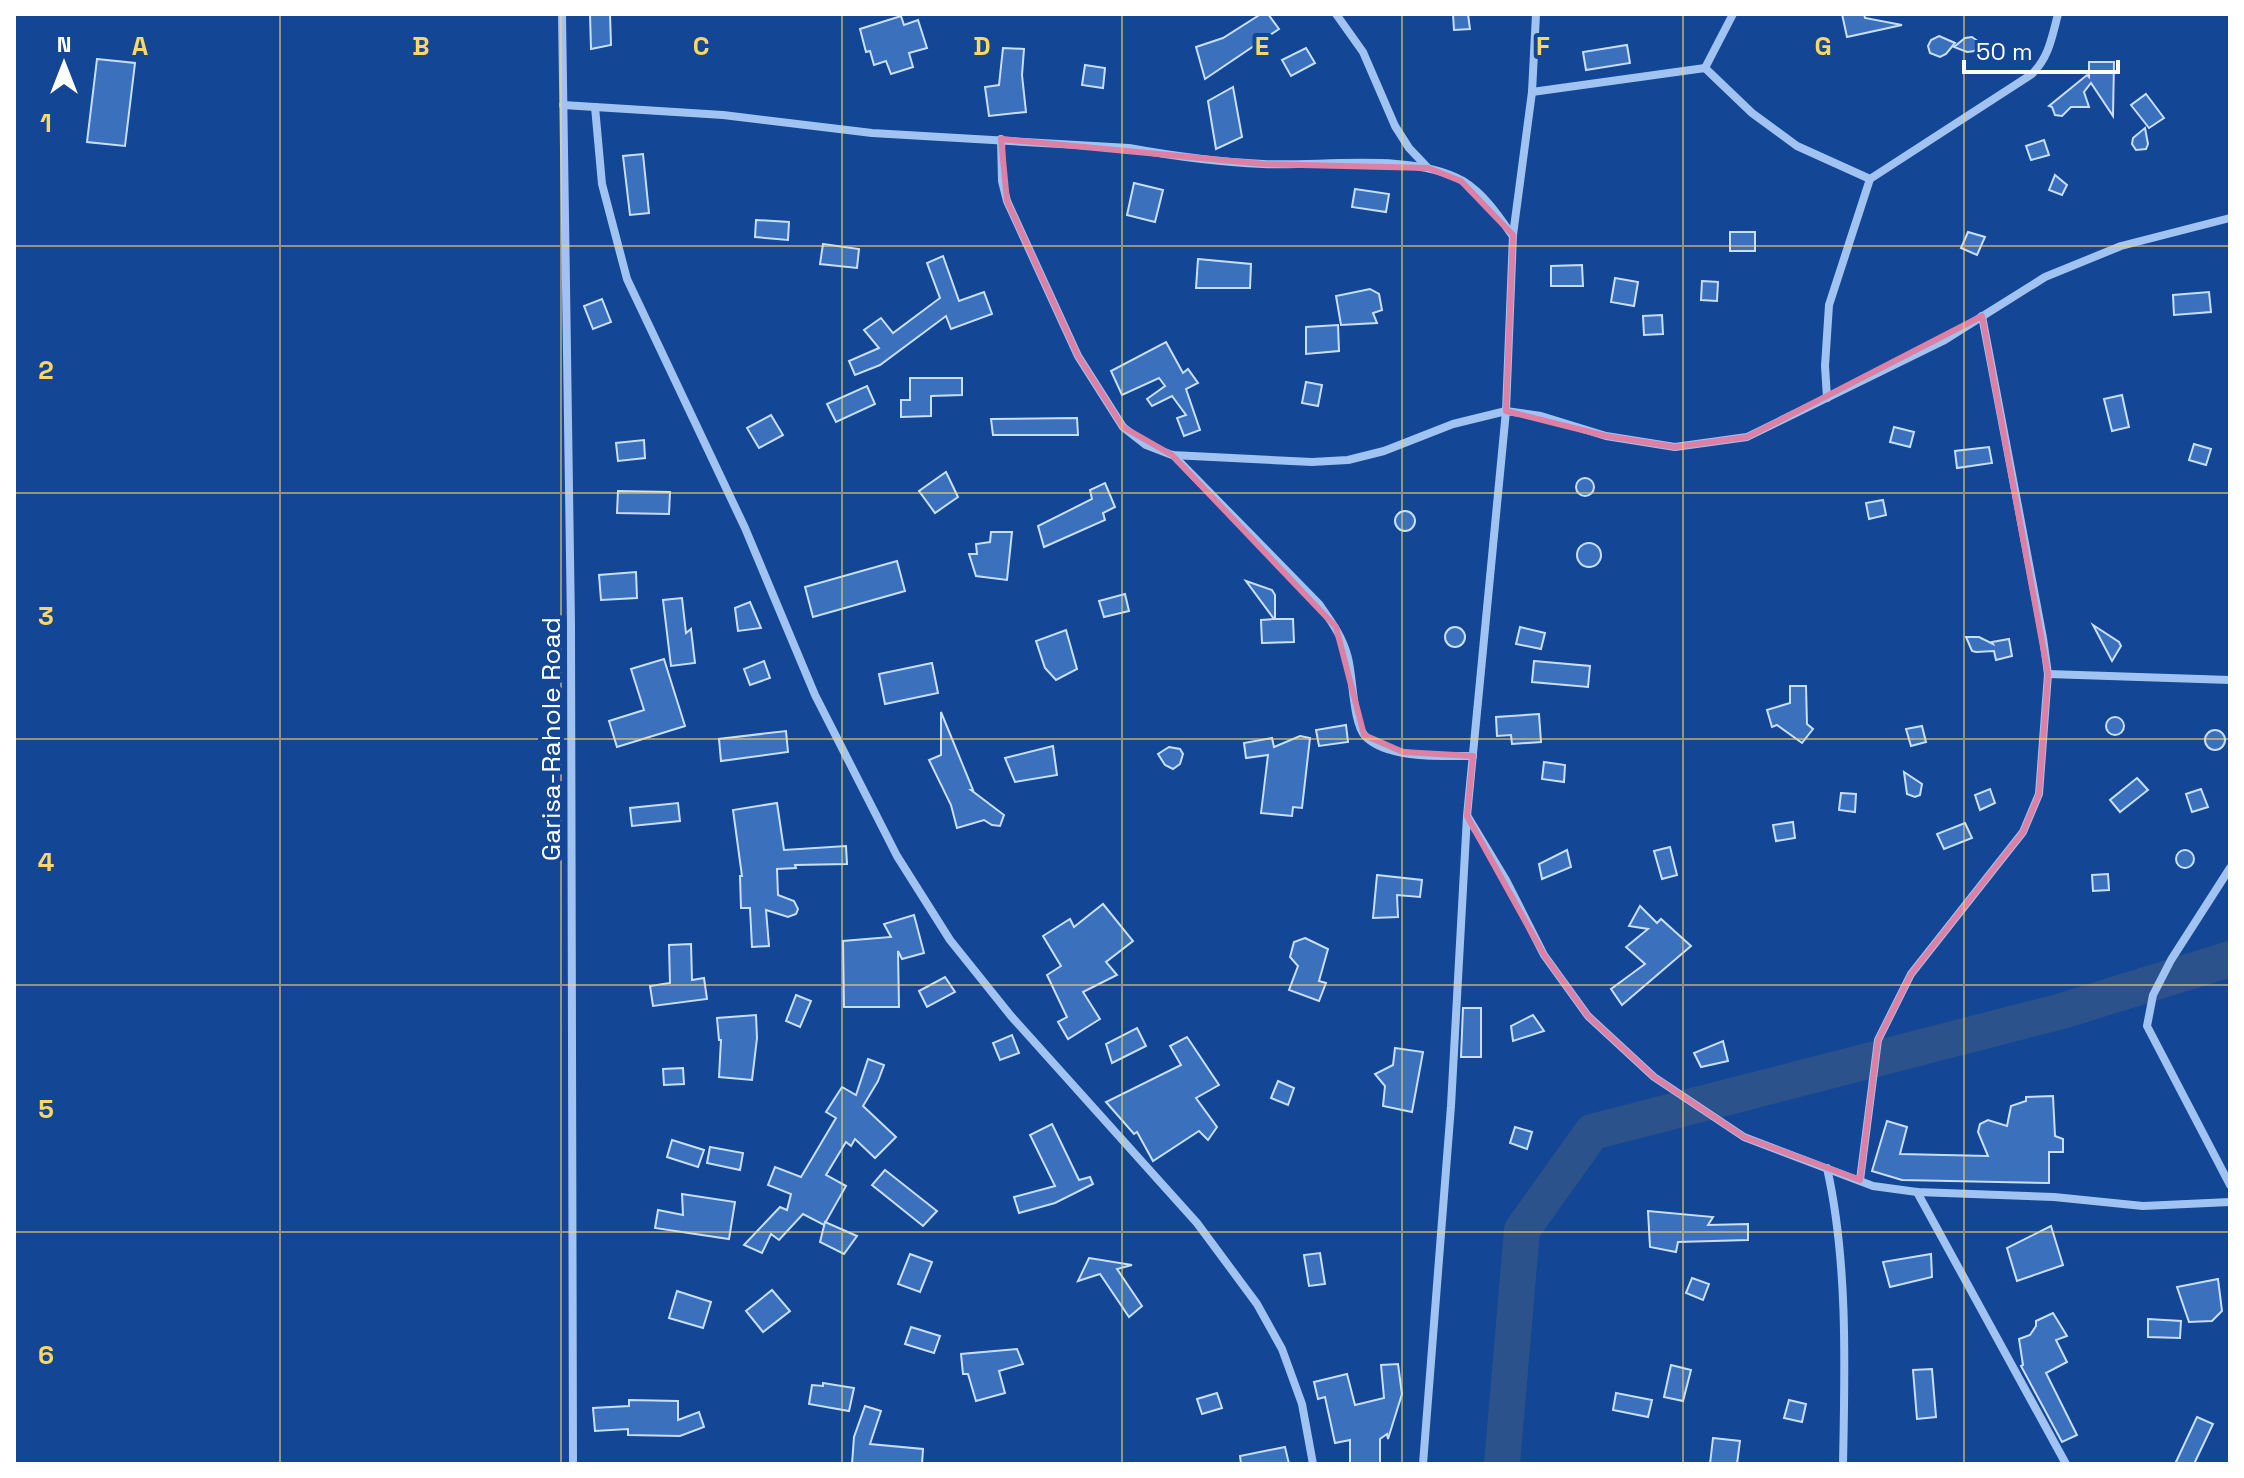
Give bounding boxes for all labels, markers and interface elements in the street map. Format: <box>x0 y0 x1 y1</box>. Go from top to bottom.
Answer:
north arrow <box>24 24 104 104</box>
scale bar <box>1964 24 2118 74</box>
text: A <box>132 29 149 63</box>
text: B <box>412 29 430 63</box>
text: C <box>693 29 709 63</box>
text: D <box>973 29 991 63</box>
text: E <box>1255 29 1269 63</box>
text: F <box>1536 29 1550 63</box>
text: G <box>1814 29 1832 63</box>
text: N <box>57 30 71 58</box>
text: 50 m <box>1976 36 2033 67</box>
text: 1 <box>40 106 52 140</box>
text: 2 <box>38 353 54 387</box>
text: 3 <box>38 599 54 633</box>
street label: Garisa-Rahole Road <box>534 617 568 861</box>
text: 4 <box>38 845 54 879</box>
text: 5 <box>38 1092 54 1126</box>
text: 6 <box>38 1338 54 1372</box>

